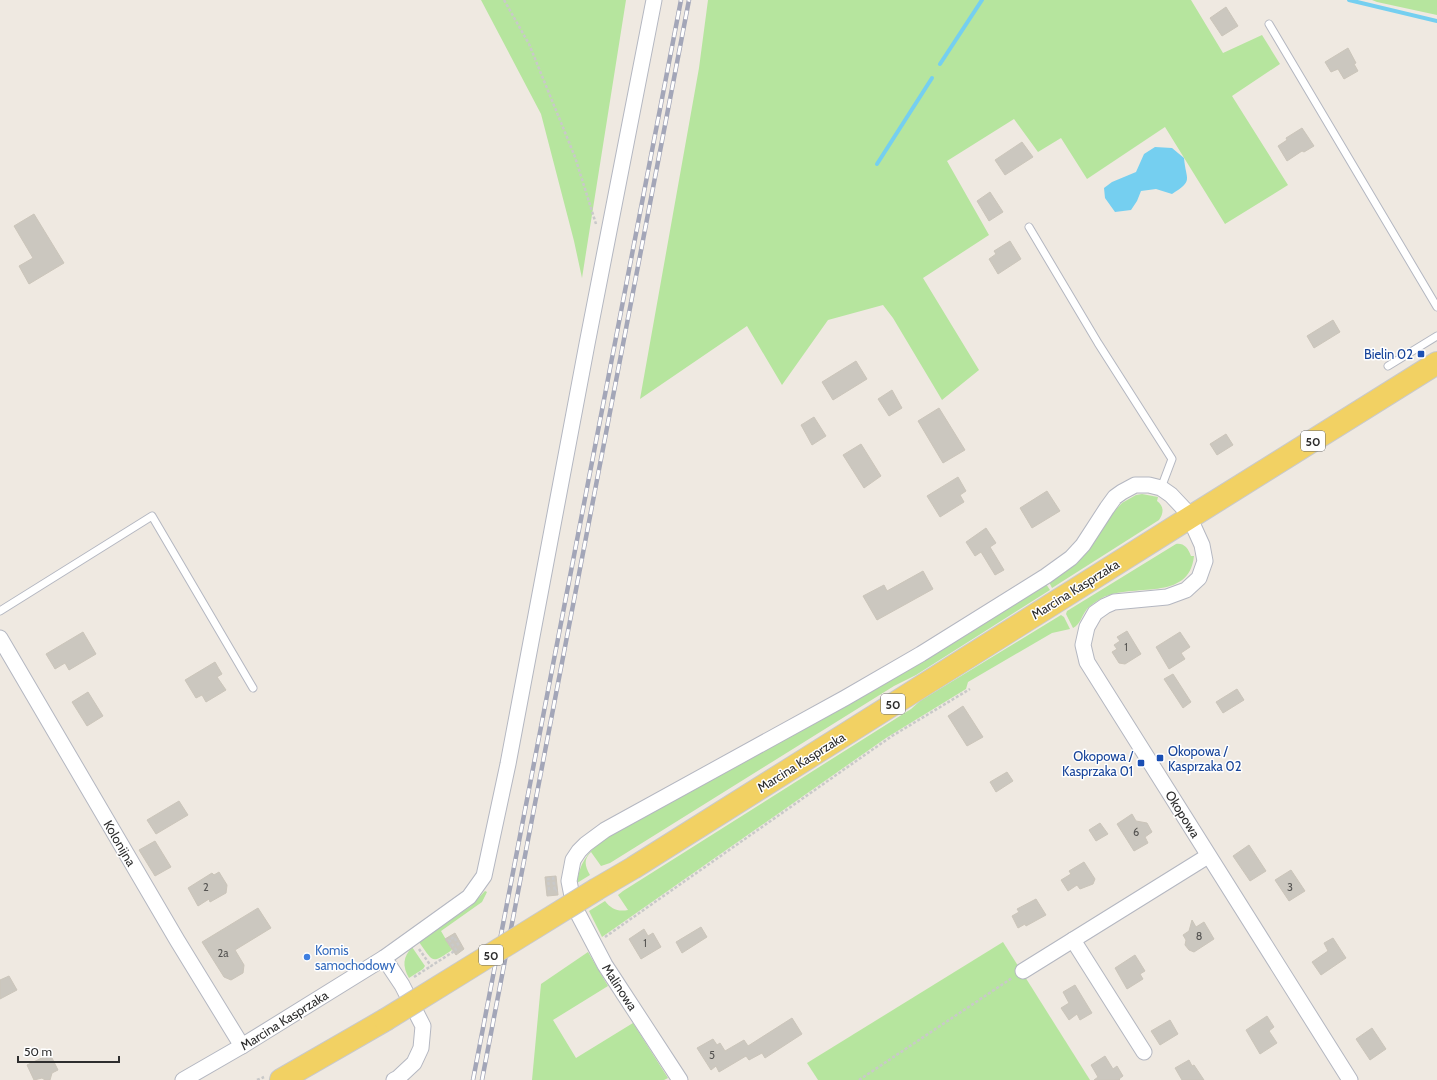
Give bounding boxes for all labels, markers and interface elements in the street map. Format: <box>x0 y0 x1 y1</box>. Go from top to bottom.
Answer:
place label: Bielin 02 <box>1364 346 1413 362</box>
marker: Bielin 02 <box>1416 349 1426 359</box>
road number: 50 <box>1301 431 1325 451</box>
street label: Marcina Kasprzaka <box>1028 555 1122 622</box>
house number: 1 <box>1124 640 1128 654</box>
road number: 50 <box>881 694 905 714</box>
street label: Marcina Kasprzaka <box>754 728 848 795</box>
place label: Okopowa / Kasprzaka 02 <box>1168 743 1242 774</box>
place label: Okopowa / Kasprzaka 01 <box>1062 748 1134 779</box>
marker: Okopowa / Kasprzaka 02 <box>1155 753 1165 763</box>
marker: Okopowa / Kasprzaka 01 <box>1136 758 1146 768</box>
street label: Okopowa <box>1162 787 1204 841</box>
street label: Kolonijna <box>100 817 140 870</box>
house number: 6 <box>1133 825 1139 839</box>
house number: 2 <box>203 880 209 894</box>
house number: 3 <box>1287 880 1293 894</box>
house number: 8 <box>1196 929 1202 943</box>
house number: 1 <box>643 936 647 950</box>
place label: Komis samochodowy <box>315 942 396 973</box>
road number: 50 <box>479 945 503 965</box>
house number: 2a <box>217 946 229 960</box>
marker: Komis samochodowy <box>302 952 312 962</box>
street label: Malinowa <box>599 961 641 1014</box>
street label: Marcina Kasprzaka <box>237 986 331 1053</box>
scale bar <box>18 1038 119 1064</box>
text: 50 m <box>24 1044 52 1059</box>
house number: 5 <box>709 1048 715 1062</box>

